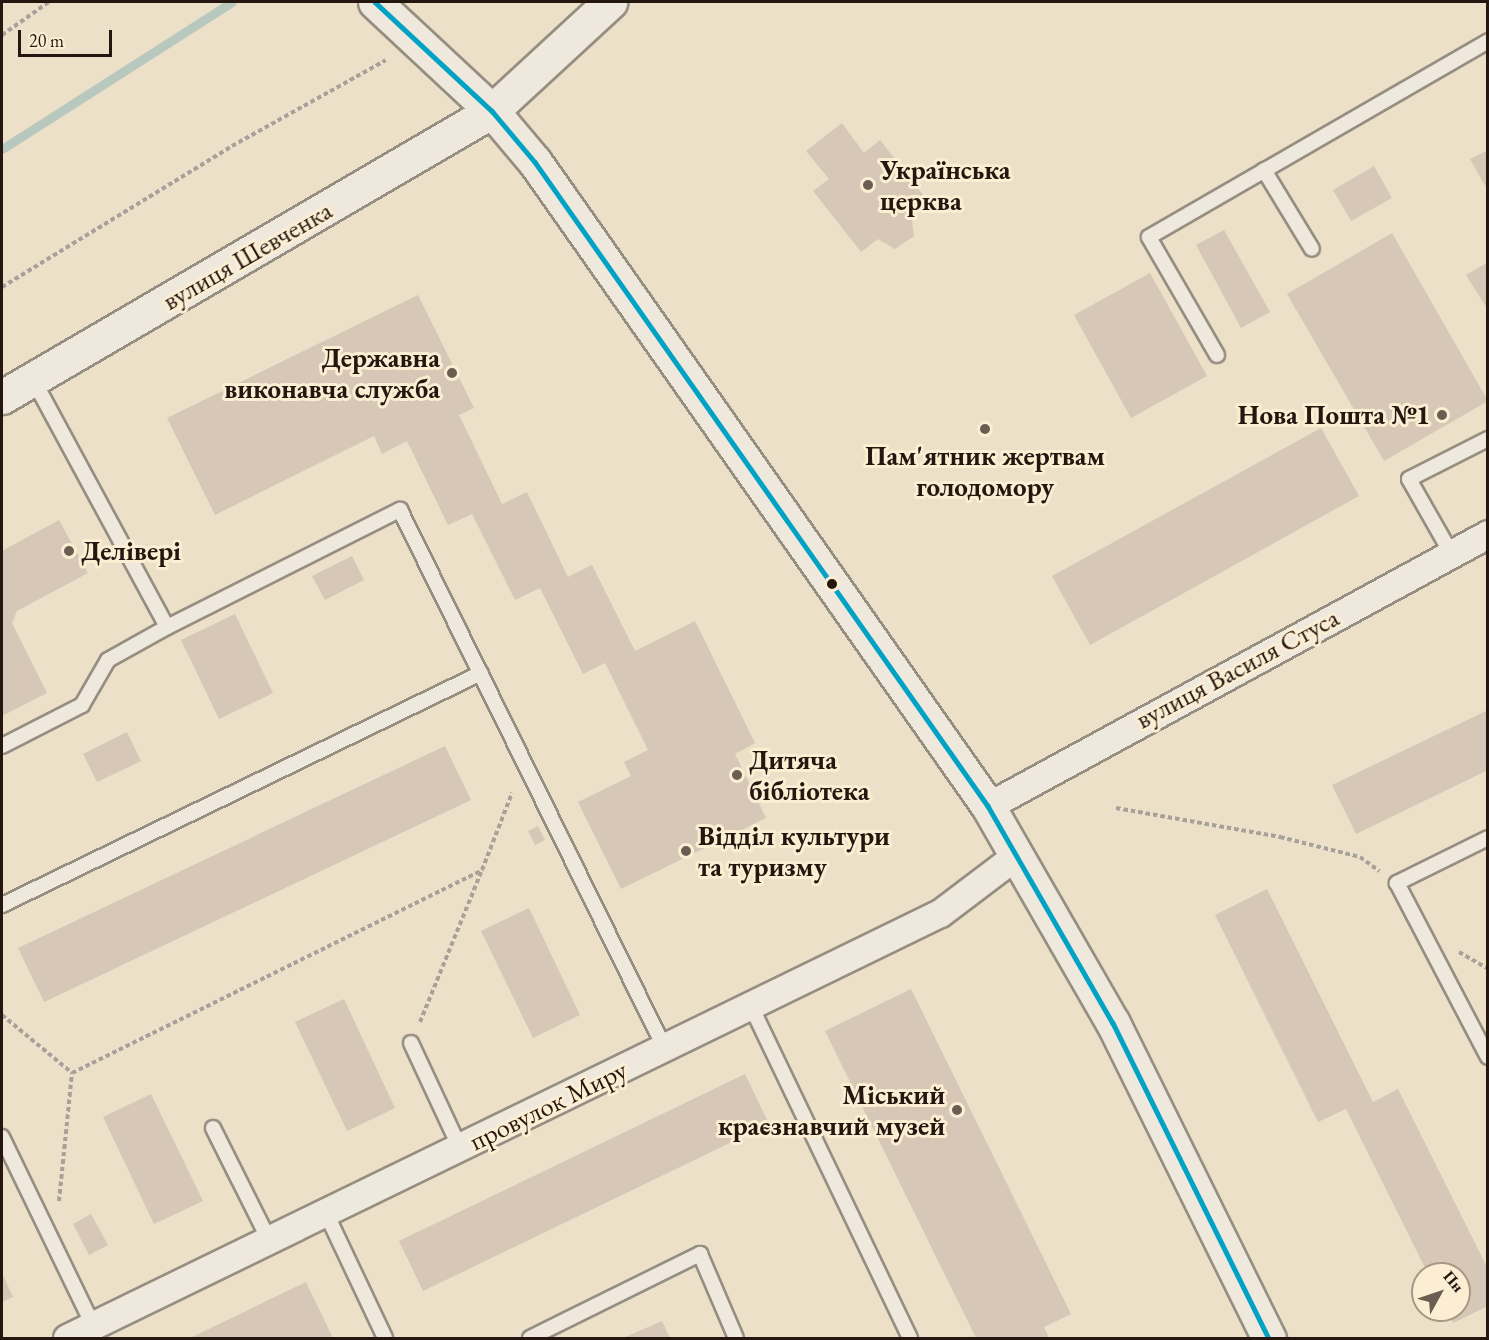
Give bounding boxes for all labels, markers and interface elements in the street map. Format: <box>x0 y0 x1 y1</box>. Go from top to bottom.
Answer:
scale bar <box>21 18 116 56</box>
text: 20 m <box>29 29 64 52</box>
place label: Українська церква <box>880 153 1011 216</box>
marker: Українська церква <box>861 178 875 192</box>
street label: вулиця Шевченка <box>156 193 338 317</box>
place label: Державна виконавча служба <box>224 341 440 404</box>
marker: Державна виконавча служба <box>445 366 459 380</box>
place label: Нова Пошта №1 <box>1238 399 1430 431</box>
marker: Нова Пошта №1 <box>1435 408 1449 422</box>
marker: Пам'ятник жертвам голодомору <box>978 422 992 436</box>
place label: Пам'ятник жертвам голодомору <box>865 439 1105 502</box>
place label: Делівері <box>81 535 181 567</box>
marker: Делівері <box>62 544 76 558</box>
unlabelled marker <box>826 578 838 590</box>
street label: вулиця Василя Стуса <box>1130 601 1344 735</box>
place label: Дитяча бібліотека <box>749 743 869 806</box>
marker: Дитяча бібліотека <box>730 768 744 782</box>
place label: Відділ культури та туризму <box>698 819 890 882</box>
marker: Відділ культури та туризму <box>679 844 693 858</box>
street label: провулок Миру <box>464 1053 632 1157</box>
place label: Міський краєзнавчий музей <box>718 1078 945 1141</box>
marker: Міський краєзнавчий музей <box>950 1103 964 1117</box>
north arrow <box>1411 1262 1471 1322</box>
text: Пн <box>1439 1266 1469 1297</box>

